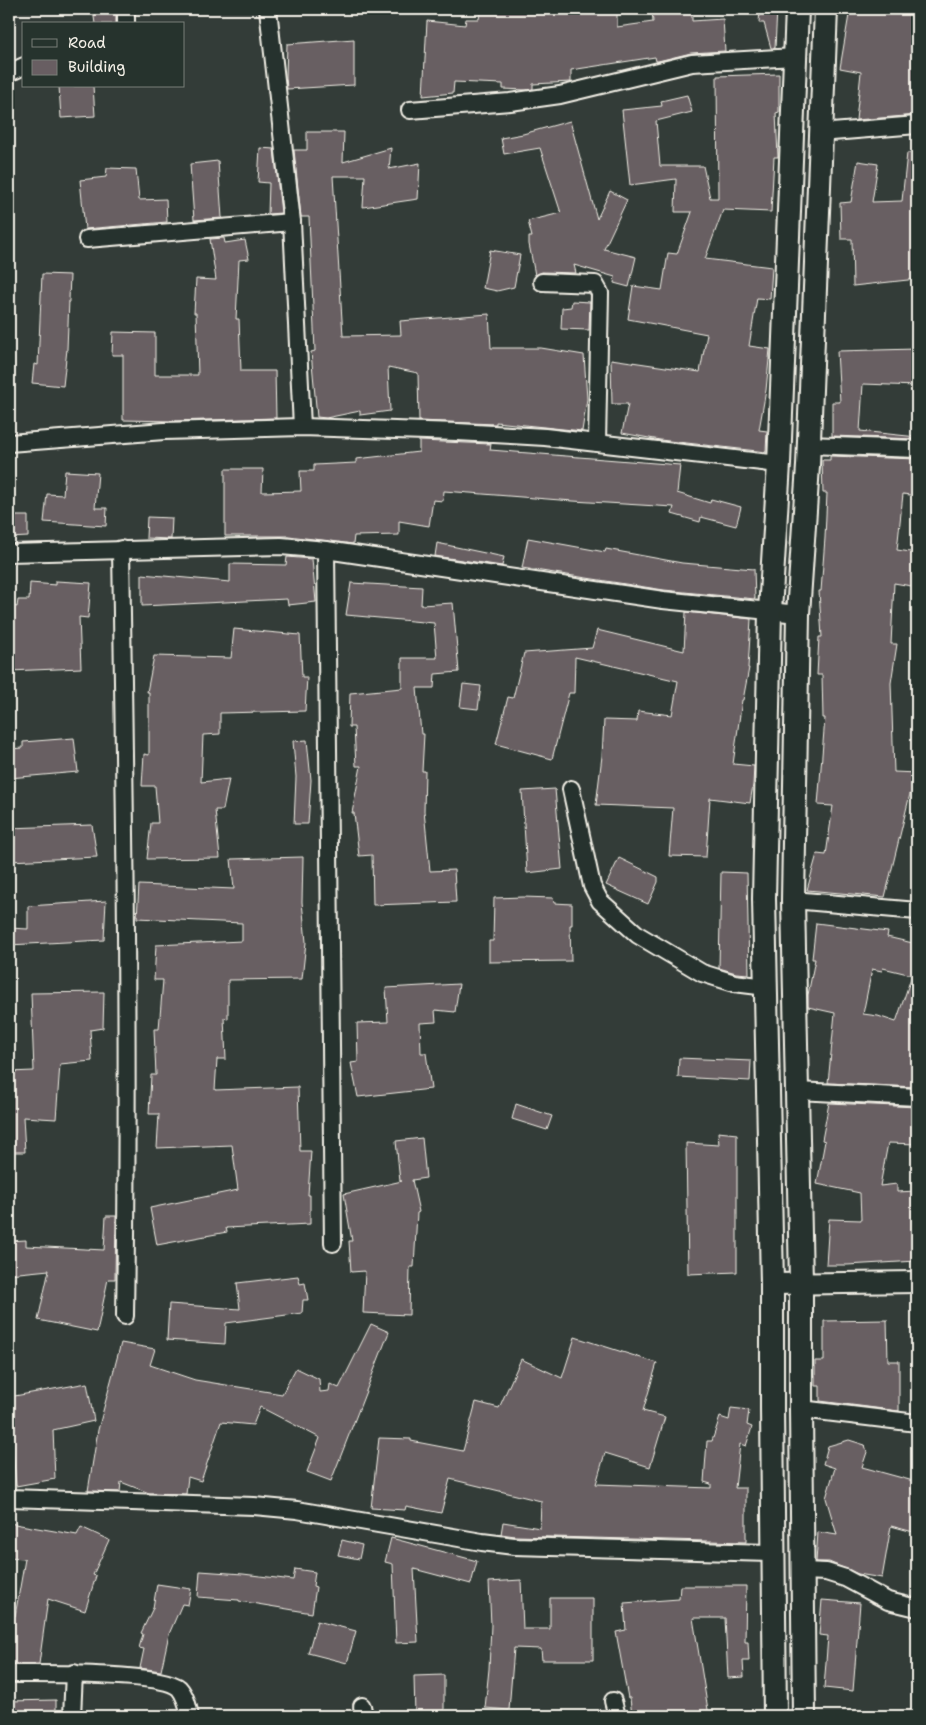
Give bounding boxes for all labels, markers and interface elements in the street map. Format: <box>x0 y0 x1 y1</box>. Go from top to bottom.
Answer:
legend <box>22 22 185 88</box>
text: Road <box>68 33 106 53</box>
text: Building <box>68 57 125 77</box>

